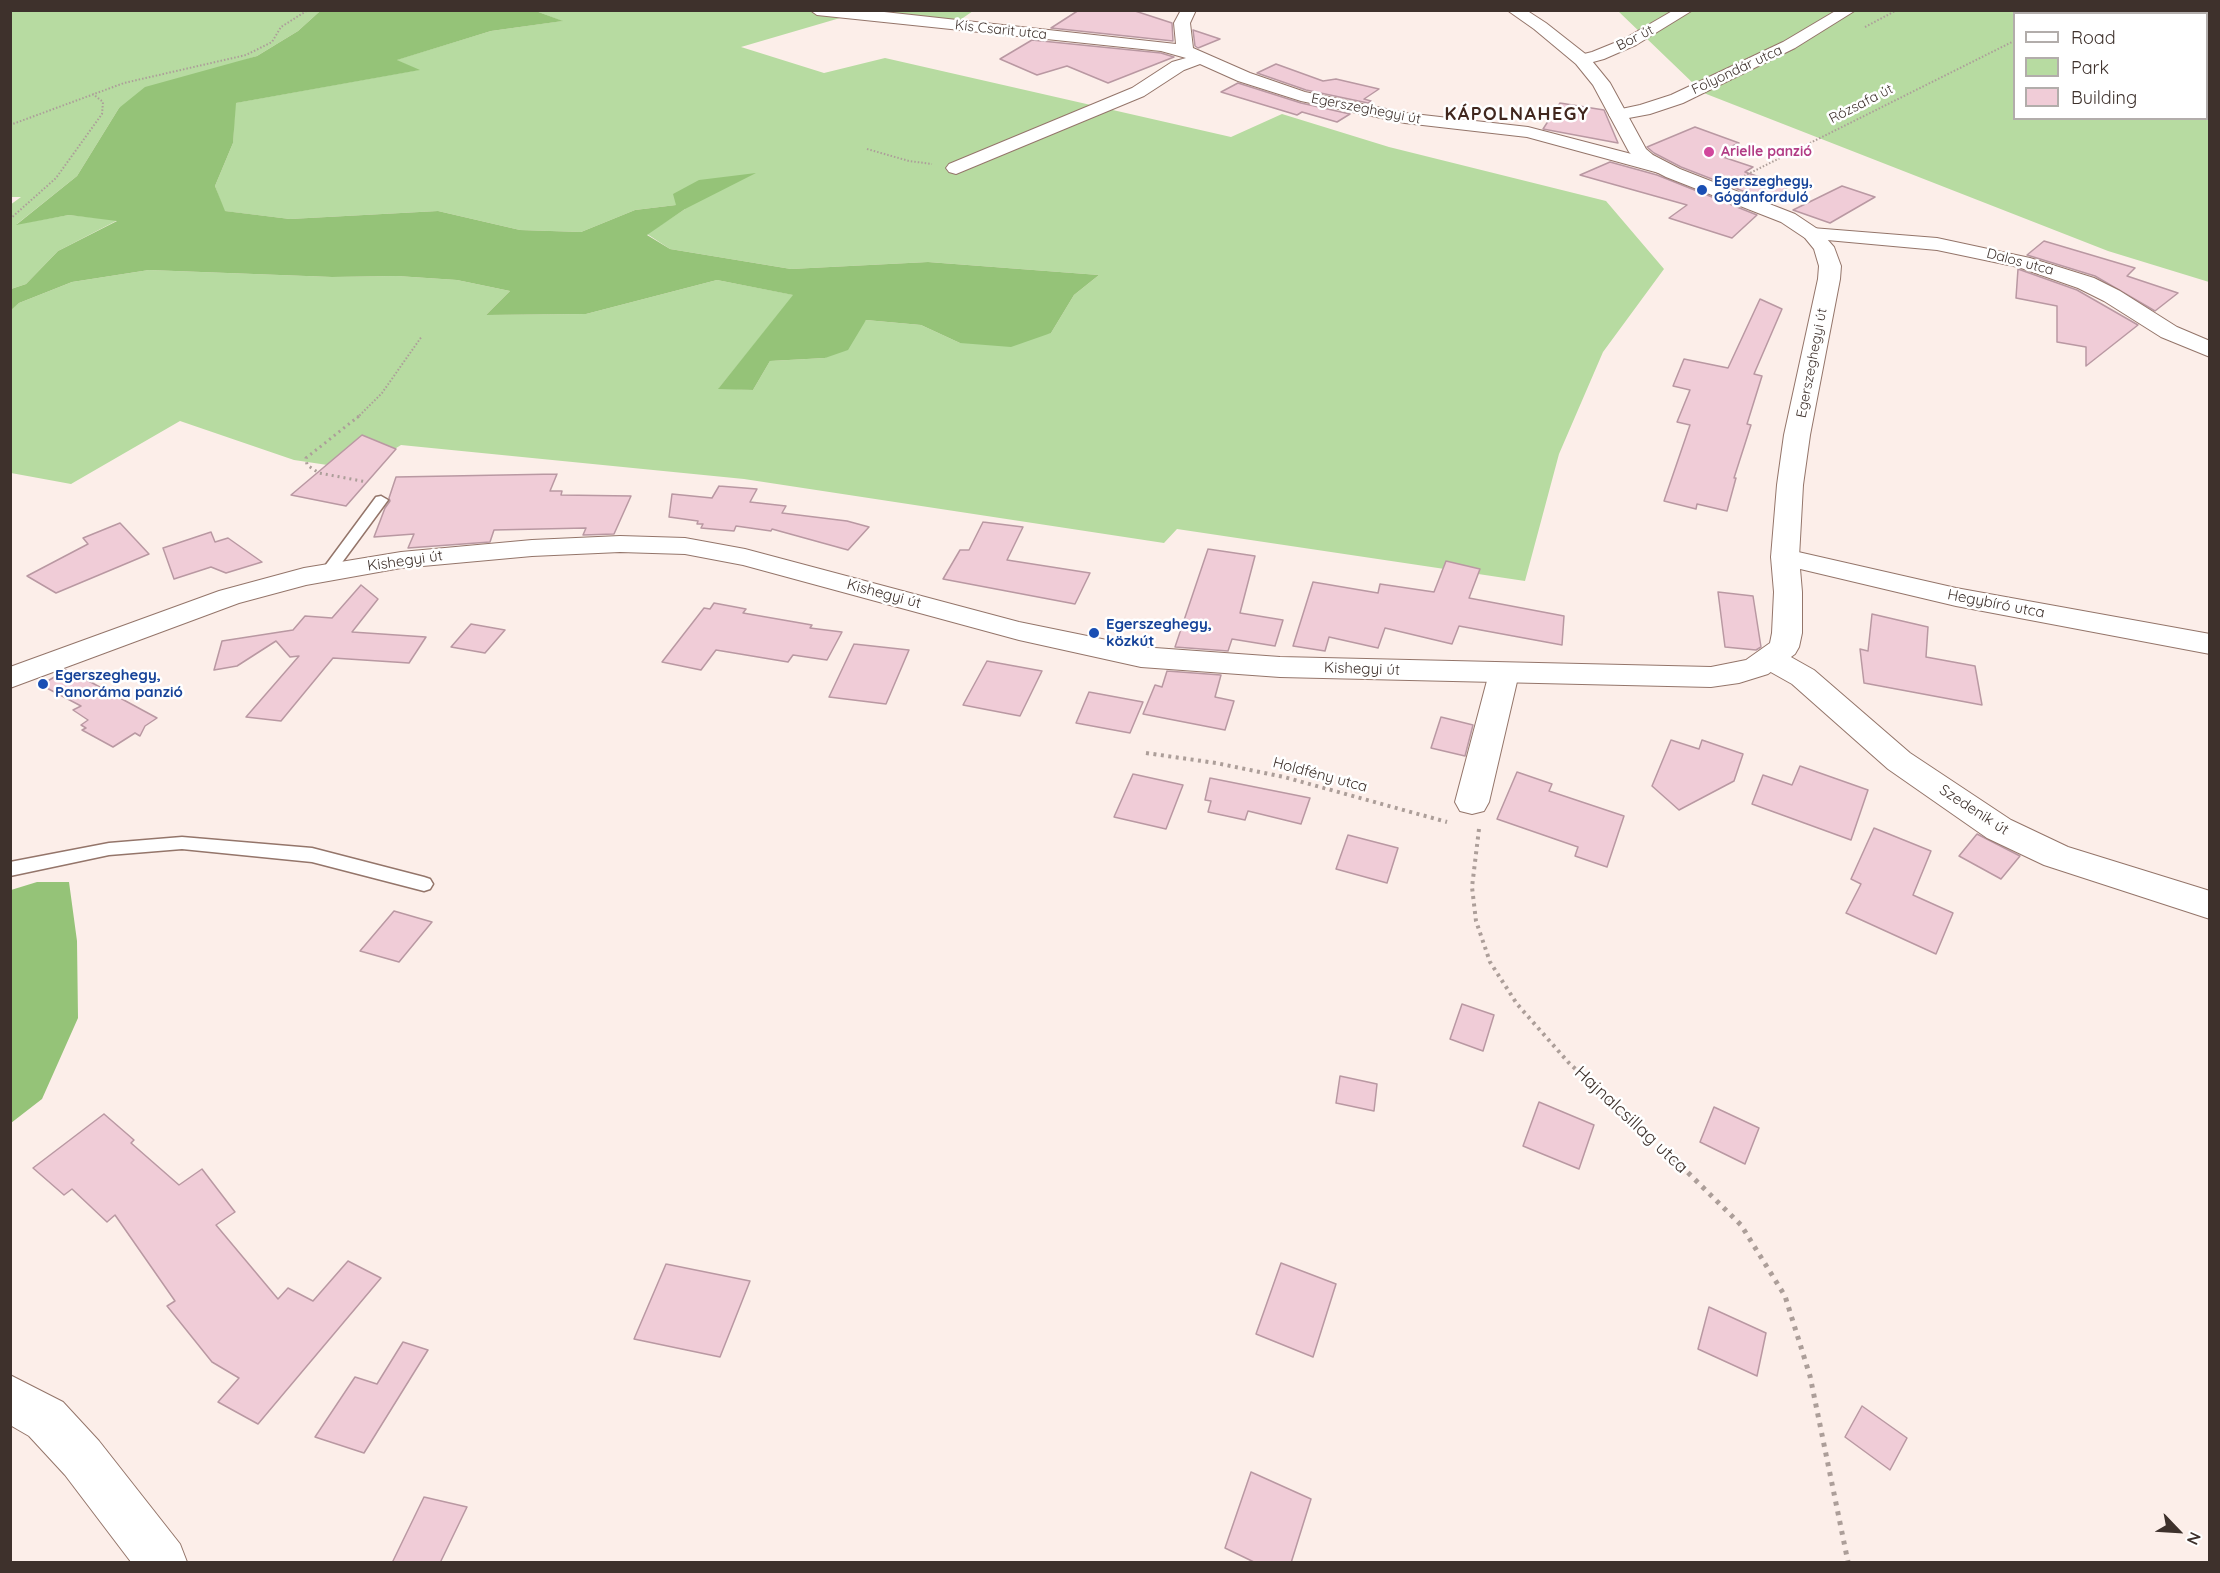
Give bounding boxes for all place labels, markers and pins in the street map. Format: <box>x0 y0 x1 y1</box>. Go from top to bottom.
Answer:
place label: Arielle panzió <box>1721 144 1812 160</box>
marker: Arielle panzió <box>1702 145 1716 159</box>
place label: Egerszeghegy, Gógánforduló <box>1714 174 1813 206</box>
marker: Egerszeghegy, Gógánforduló <box>1695 183 1709 197</box>
place label: Egerszeghegy, közkút <box>1106 615 1212 650</box>
marker: Egerszeghegy, közkút <box>1087 626 1101 640</box>
place label: Egerszeghegy, Panoráma panzió <box>55 666 183 701</box>
marker: Egerszeghegy, Panoráma panzió <box>36 677 50 691</box>

